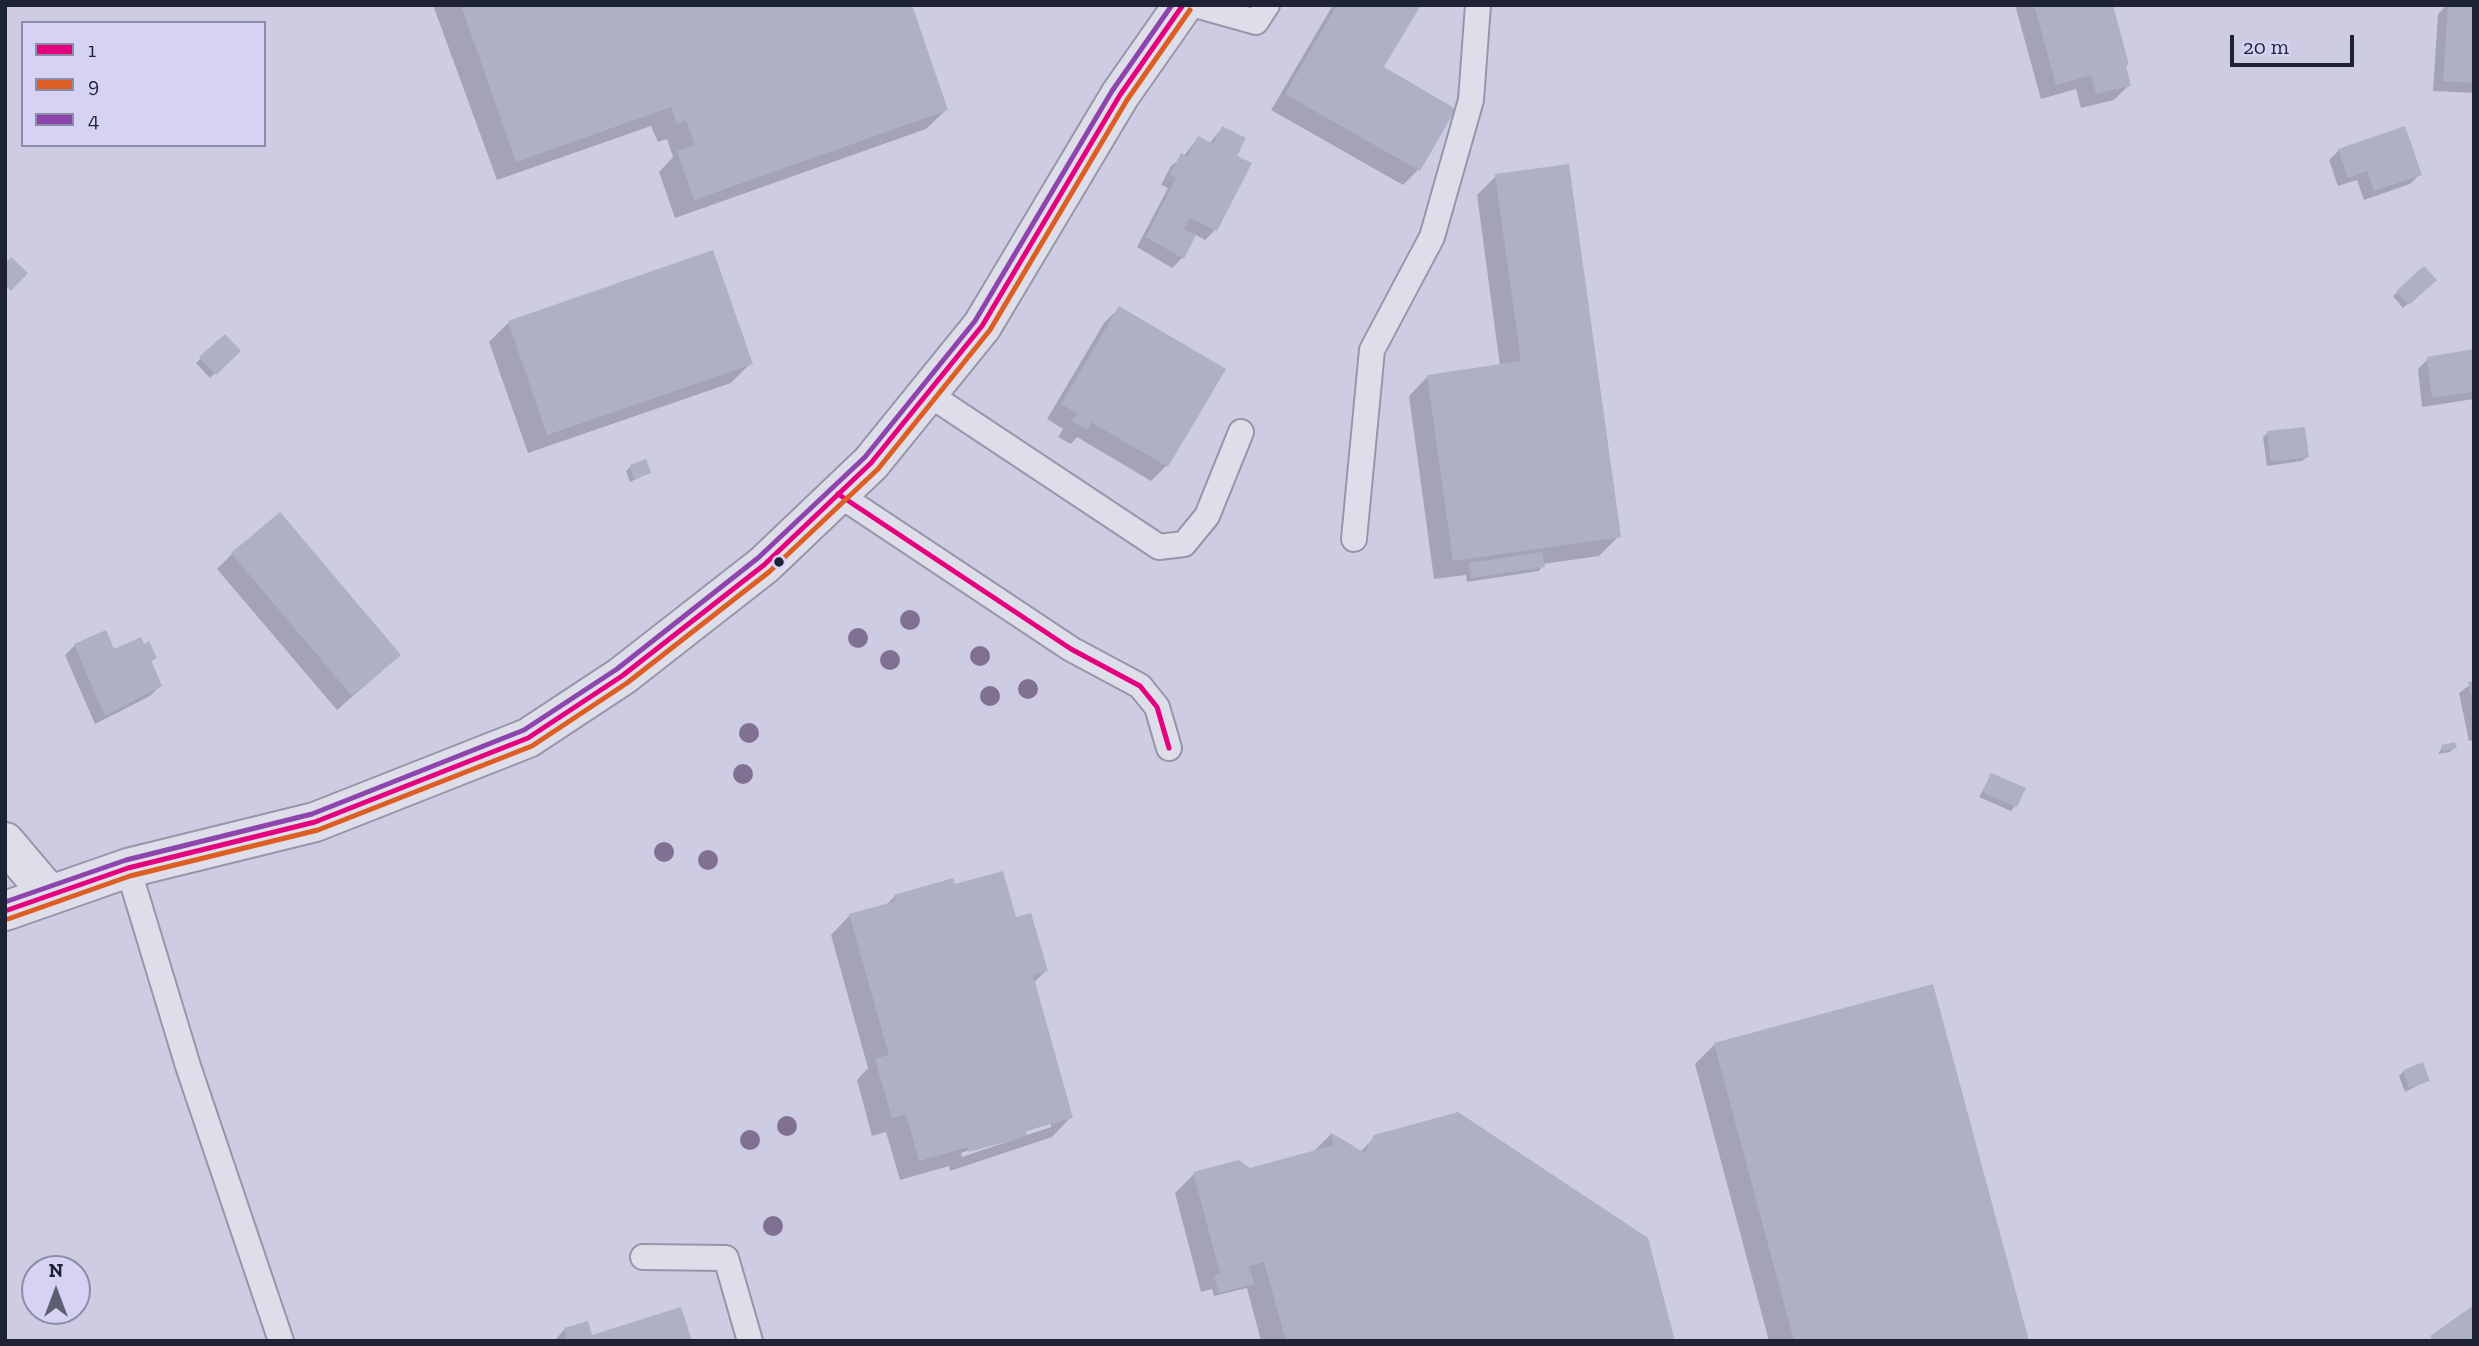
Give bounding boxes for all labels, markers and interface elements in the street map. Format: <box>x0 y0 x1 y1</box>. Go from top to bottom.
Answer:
legend <box>21 21 266 147</box>
scale bar <box>2234 21 2358 65</box>
text: 20 m <box>2243 34 2289 59</box>
text: 1 <box>88 37 96 62</box>
text: 9 <box>88 72 99 97</box>
text: 4 <box>88 107 99 132</box>
unlabelled marker <box>772 555 786 569</box>
north arrow <box>21 1255 91 1325</box>
text: N <box>49 1259 63 1282</box>

